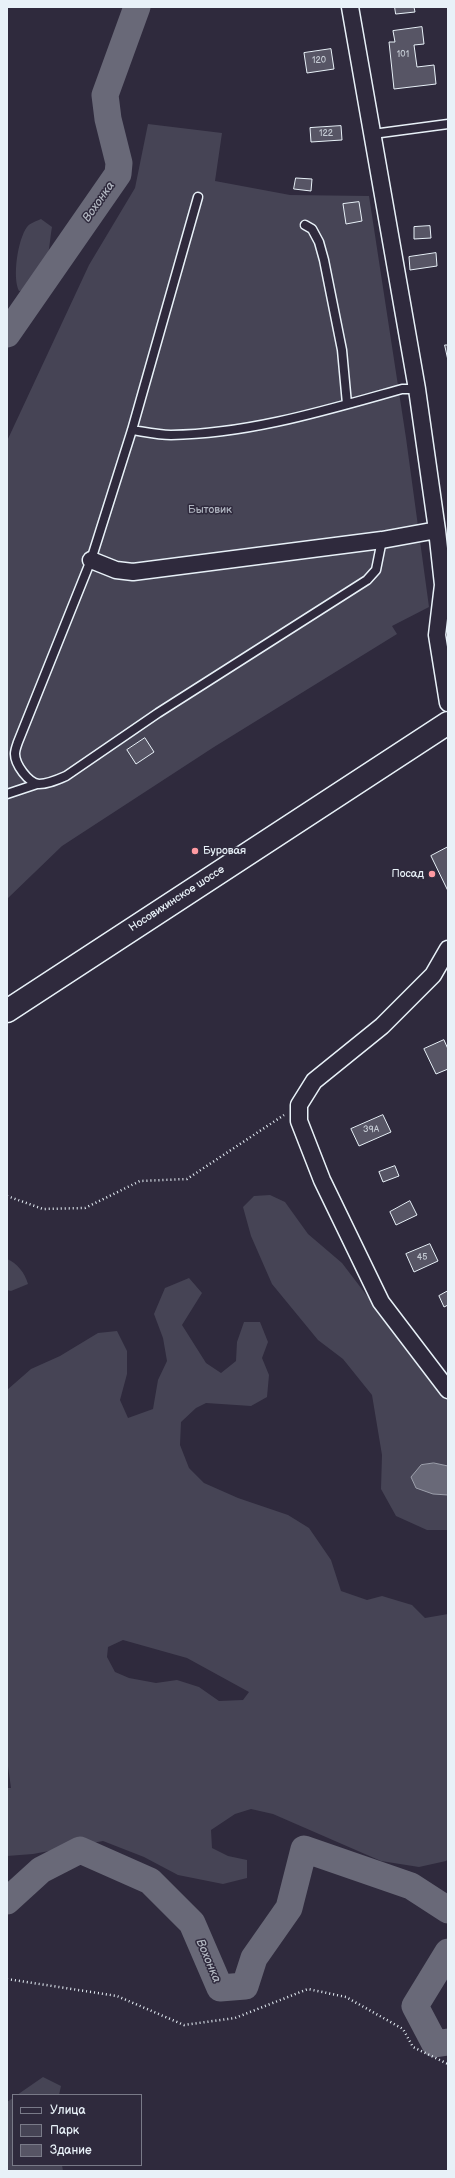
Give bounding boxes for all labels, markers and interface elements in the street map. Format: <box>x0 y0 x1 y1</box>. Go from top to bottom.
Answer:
house number: 101 <box>397 50 409 60</box>
house number: 120 <box>312 56 326 66</box>
house number: 122 <box>319 129 333 139</box>
water label: Вохонка <box>80 179 118 225</box>
park label: Бытовик <box>188 503 232 517</box>
place label: Буровая <box>203 844 246 858</box>
marker: Буровая <box>190 846 200 856</box>
street label: Носовихинское шоссе <box>127 863 227 935</box>
place label: Посад <box>391 867 424 881</box>
marker: Посад <box>427 869 437 879</box>
house number: 39А <box>363 1125 379 1135</box>
house number: 45 <box>417 1253 427 1263</box>
water label: Вохонка <box>192 1937 224 1985</box>
legend <box>12 2094 142 2166</box>
text: Улица <box>50 2103 86 2118</box>
text: Парк <box>50 2123 79 2138</box>
text: Здание <box>50 2143 92 2158</box>

